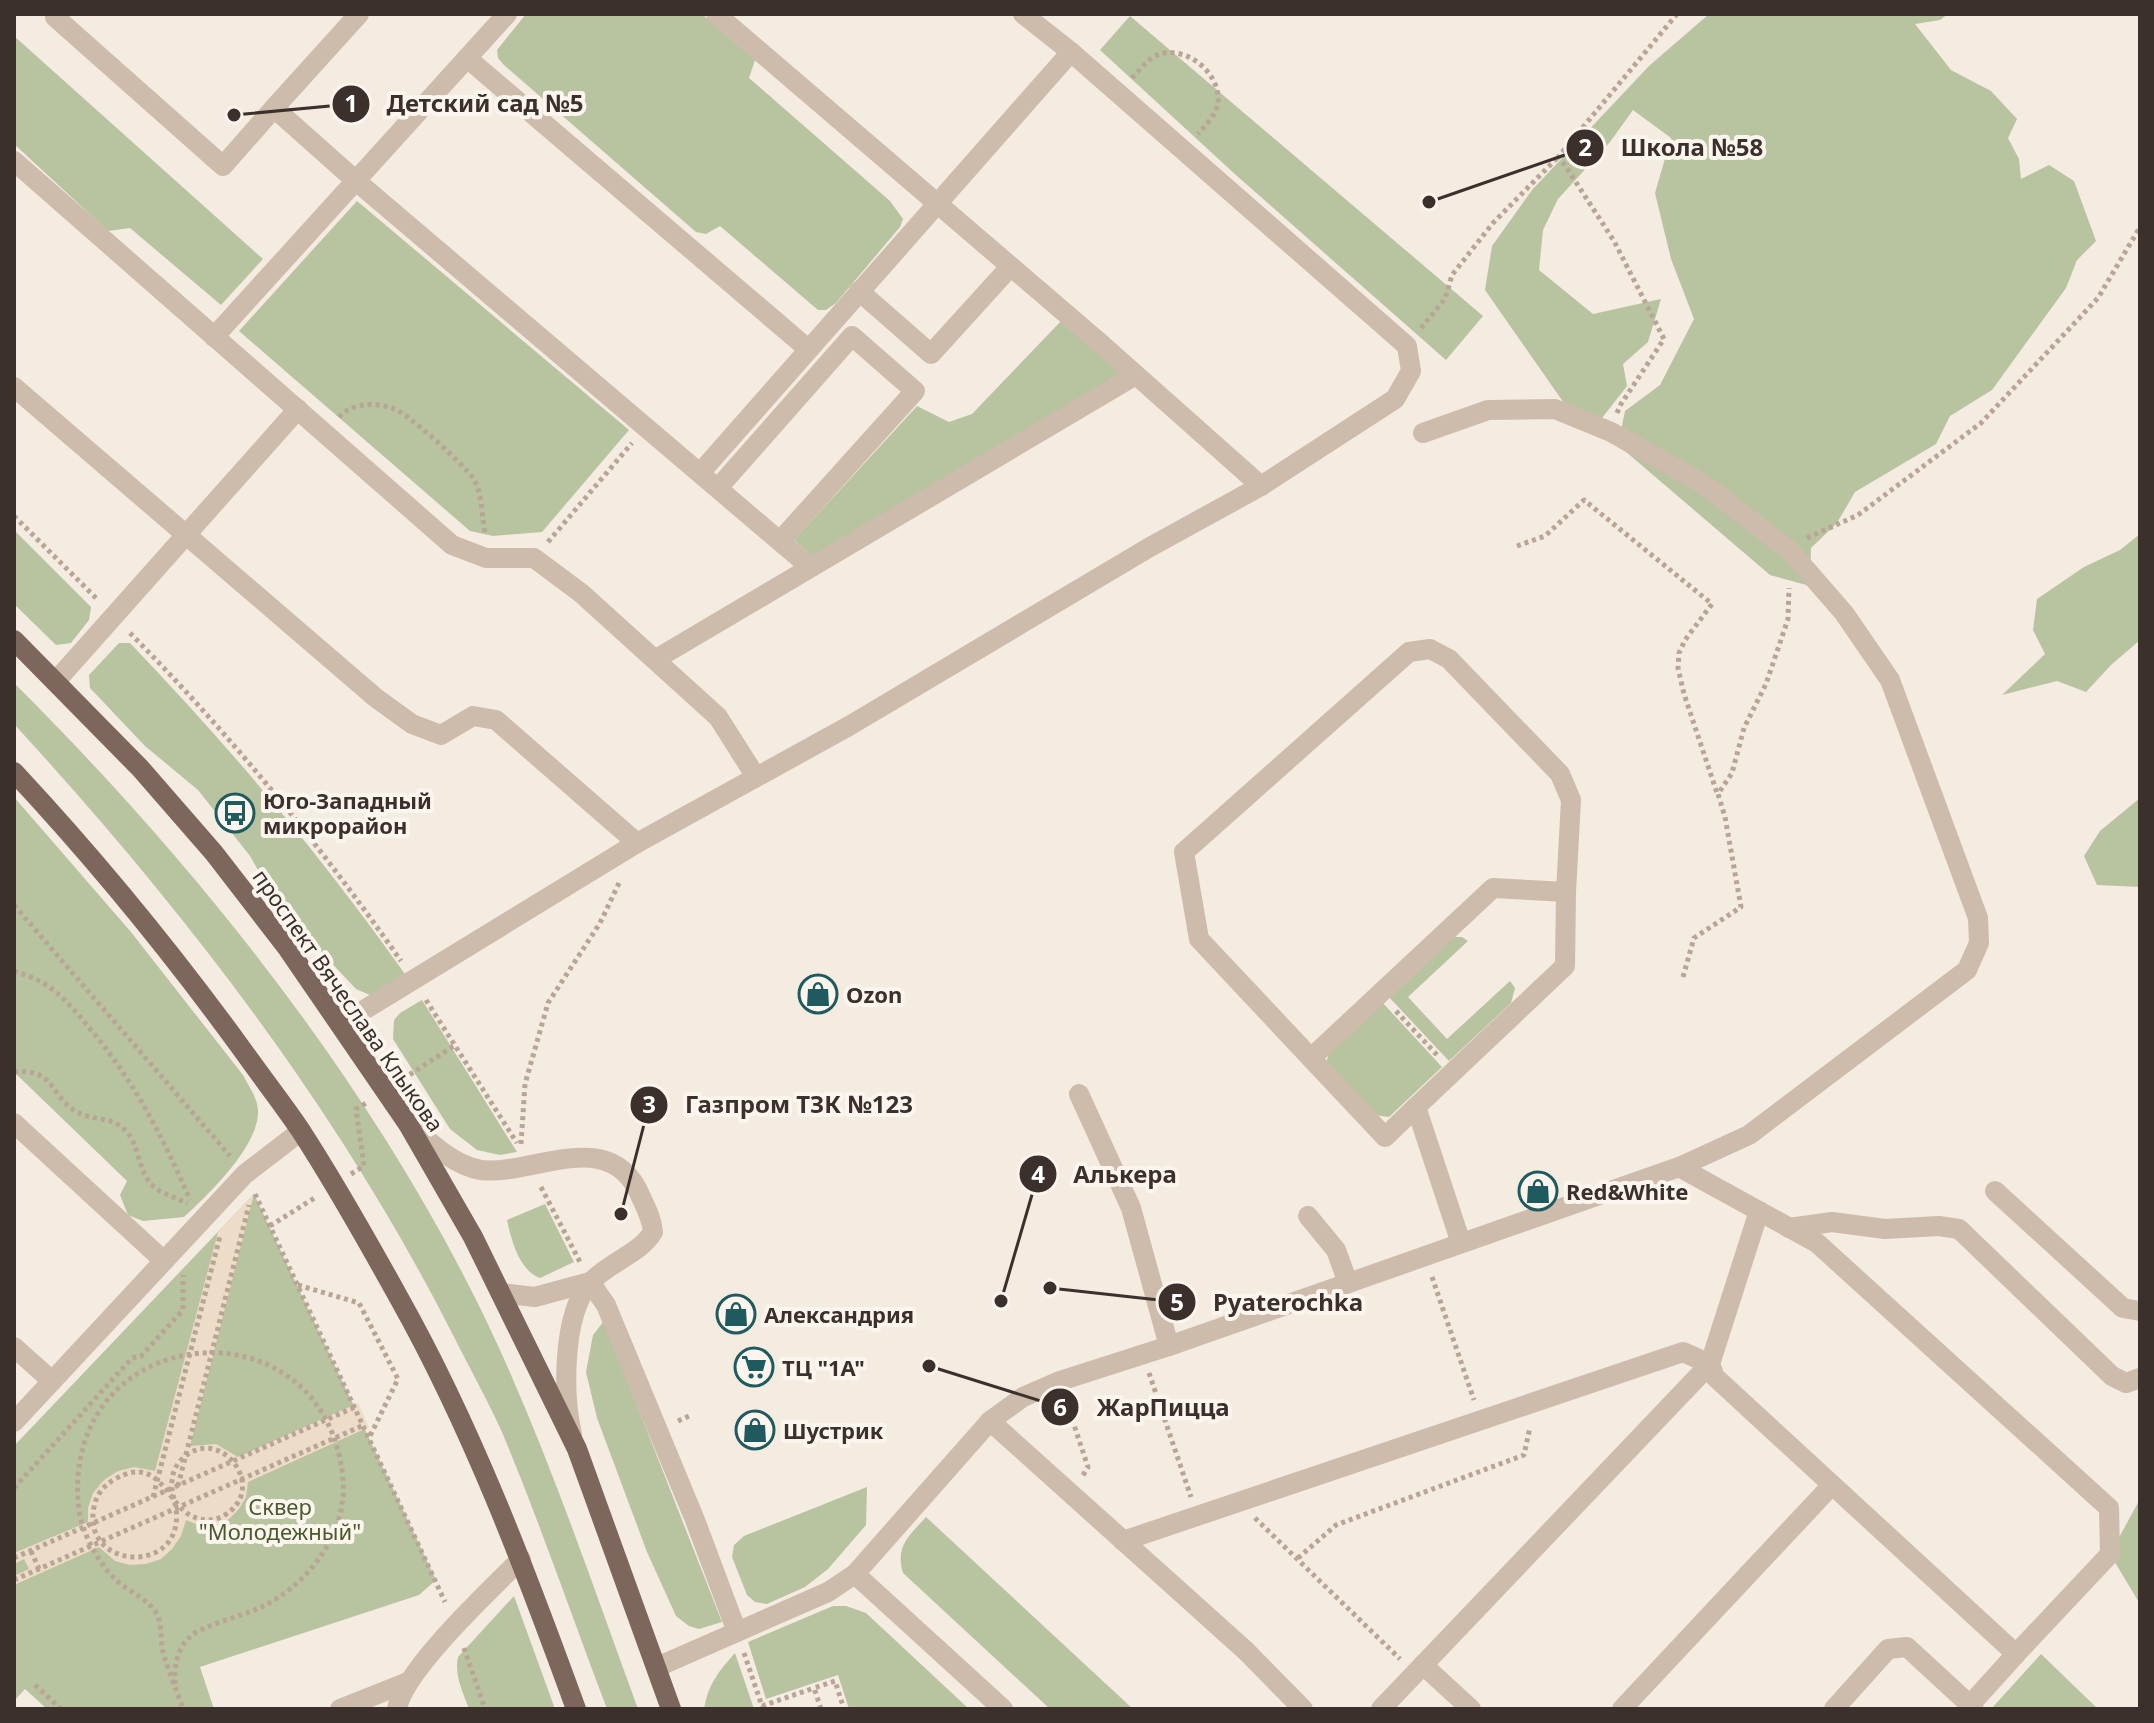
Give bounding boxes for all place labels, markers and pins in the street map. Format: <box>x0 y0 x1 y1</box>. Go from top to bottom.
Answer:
callout: Детский сад №5 <box>331 80 600 128</box>
callout: Школа №58 <box>1565 124 1779 172</box>
place label: Юго-Западный микрорайон <box>263 785 432 840</box>
bus stop icon: Юго-Западный микрорайон <box>214 792 256 834</box>
shop icon: Ozon <box>797 973 839 1015</box>
place label: Ozon <box>846 979 902 1009</box>
callout: Газпром ТЗК №123 <box>629 1081 929 1129</box>
callout: Алькера <box>1018 1150 1193 1198</box>
shop icon: Red&White <box>1517 1170 1559 1212</box>
place label: Red&White <box>1566 1176 1688 1206</box>
callout: Pyaterochka <box>1157 1278 1380 1326</box>
shop icon: Александрия <box>715 1293 757 1335</box>
place label: Александрия <box>764 1299 914 1329</box>
supermarket icon: ТЦ "1А" <box>733 1346 775 1388</box>
place label: ТЦ "1А" <box>782 1352 865 1382</box>
callout: ЖарПицца <box>1040 1383 1246 1431</box>
shop icon: Шустрик <box>734 1409 776 1451</box>
place label: Шустрик <box>783 1415 884 1445</box>

